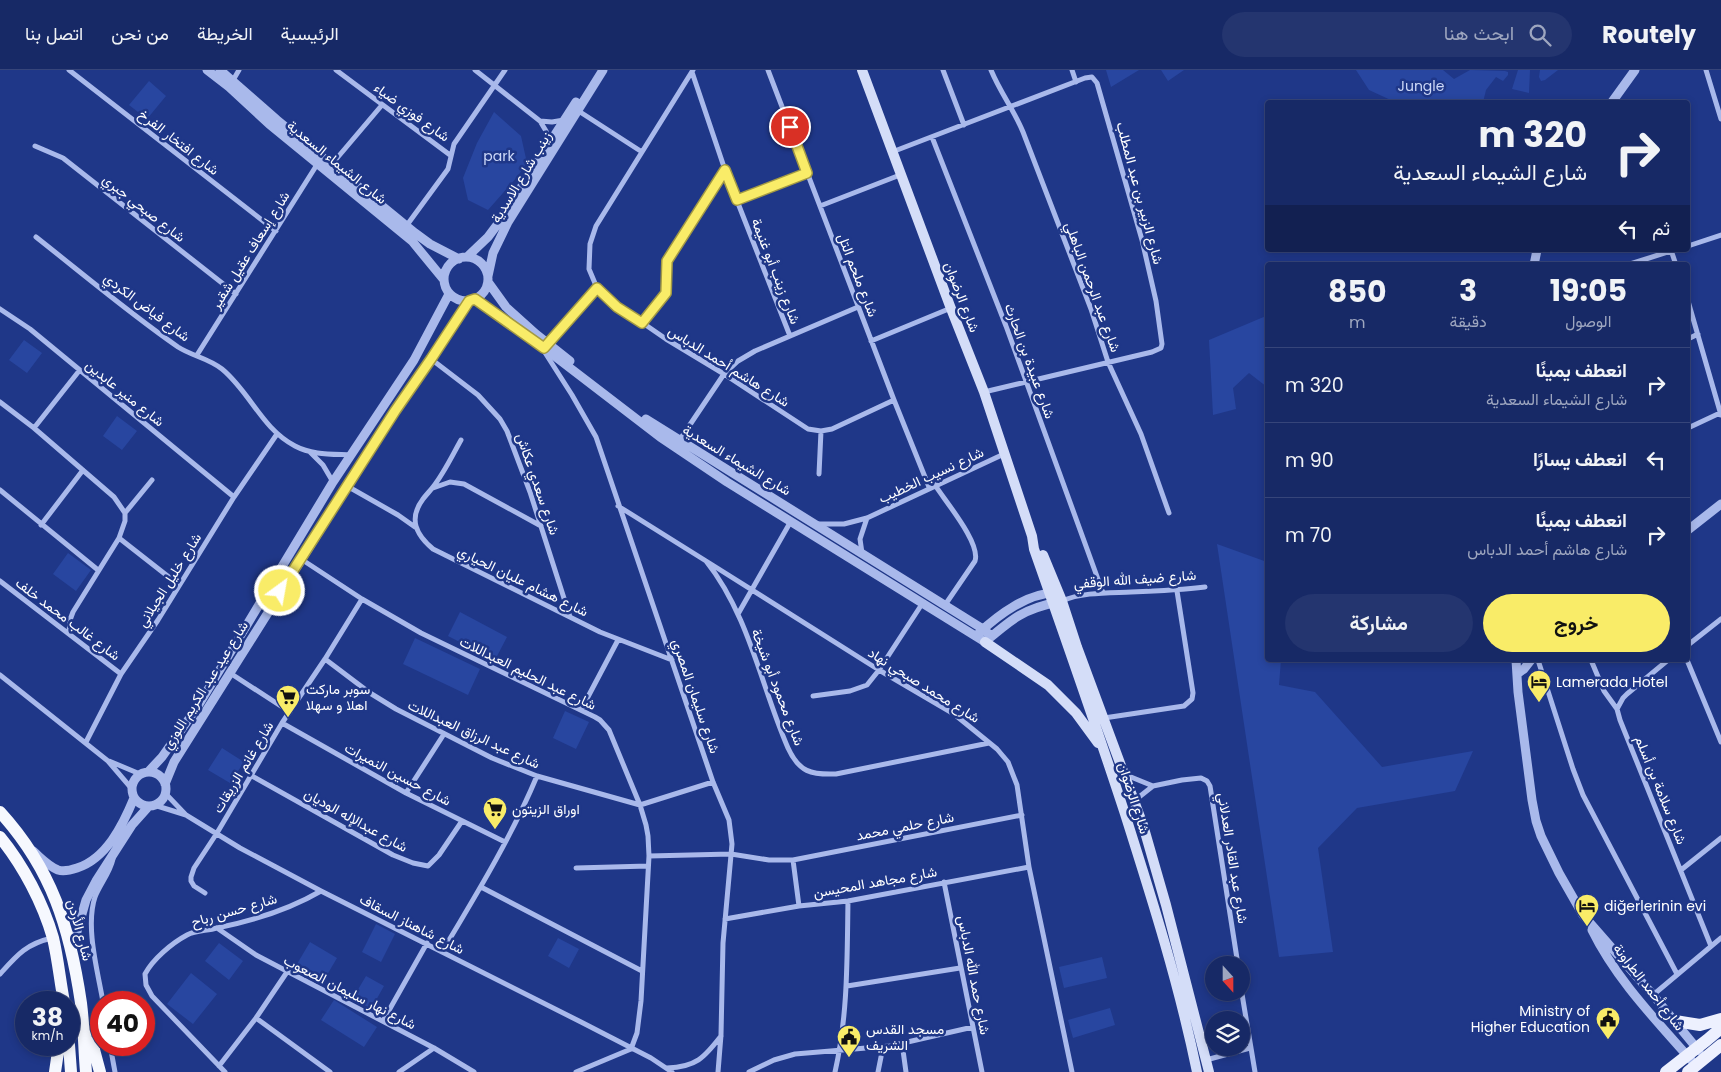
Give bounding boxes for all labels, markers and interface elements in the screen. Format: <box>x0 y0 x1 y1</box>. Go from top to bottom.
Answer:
search box <box>1222 12 1572 57</box>
text: Routely <box>1602 18 1696 51</box>
text: ابحث هنا <box>1444 20 1514 47</box>
text: اتصل بنا <box>25 21 83 46</box>
text: من نحن <box>111 21 169 46</box>
text: الخريطة <box>197 21 253 46</box>
text: الرئيسية <box>281 21 339 46</box>
icon: search <box>1526 21 1554 49</box>
park label: Jungle <box>1398 76 1445 96</box>
street label: شارع فوزي ضياء <box>369 78 454 148</box>
street label: شارع افتخار الفرخ <box>134 104 224 181</box>
pin <box>769 106 811 148</box>
text: 320 m <box>1479 110 1587 159</box>
icon: arrive <box>776 113 804 141</box>
street label: شارع الشيماء السعدية <box>282 115 391 209</box>
street label: شارع الزبير بن عبد المطلب <box>1110 120 1169 267</box>
icon: right <box>1605 120 1670 185</box>
street label: زينب شارع الاسدية <box>486 127 557 227</box>
park label: park <box>483 146 515 166</box>
text: شارع الشيماء السعدية <box>1393 157 1587 188</box>
street label: شارع صبحي جبري <box>97 169 190 248</box>
street label: شارع إسعاف عقيل شقير <box>205 187 295 314</box>
street label: شارع زينب أبو غنيمة <box>746 215 805 327</box>
icon: left <box>1614 215 1642 243</box>
text: ثم <box>1652 215 1670 242</box>
street label: شارع عبد الرحمن الباهلي <box>1058 219 1126 356</box>
street label: شارع ملحم التل <box>832 230 883 320</box>
street label: شارع الرضوان <box>938 259 985 336</box>
street label: شارع فياض الكردي <box>98 268 194 348</box>
text: 3 <box>1459 269 1477 312</box>
text: 19:05 <box>1550 269 1627 312</box>
text: 850 <box>1328 270 1387 313</box>
street label: شارع عبيدة بن الحارث <box>999 301 1060 422</box>
text: دقيقة <box>1450 310 1487 333</box>
text: الوصول <box>1565 310 1611 333</box>
text: m <box>1349 311 1366 334</box>
street label: شارع هاشم أحمد الدباس <box>664 320 794 412</box>
street label: شارع منير عابدين <box>81 355 169 432</box>
text: انعطف يمينًا <box>1535 357 1627 384</box>
icon: right <box>1642 371 1670 399</box>
text: 320 m <box>1285 372 1344 399</box>
text: شارع الشيماء السعدية <box>1486 388 1627 411</box>
street label: شارع الشيماء السعدية <box>678 420 795 501</box>
street label: شارع سعدي عكاش <box>509 430 565 538</box>
street label: شارع نسيب الخطيب <box>875 442 987 509</box>
text: انعطف يسارًا <box>1533 446 1627 473</box>
icon: left <box>1642 446 1670 474</box>
text: 90 m <box>1285 447 1334 474</box>
text: انعطف يمينًا <box>1535 507 1627 534</box>
icon: right <box>1642 521 1670 549</box>
text: 70 m <box>1285 522 1332 549</box>
street label: شارع خليل الجيلاني <box>132 529 208 632</box>
text: شارع هاشم أحمد الدباس <box>1467 538 1627 561</box>
street label: شارع هشام عليان الحياري <box>453 541 592 623</box>
position arrow <box>253 564 305 616</box>
street label: شارع ضيف الله الوقفي <box>1073 565 1197 595</box>
street label: شارع غالب محمد خلف <box>11 573 125 666</box>
button: مشاركة <box>1285 594 1473 652</box>
button: خروج <box>1483 594 1670 652</box>
street label: شارع عيد عبد الكريم اللوزي <box>157 617 254 754</box>
street label: شارع محمود أبو شيخة <box>746 626 810 749</box>
street label: شارع عبد الحليم العبداللات <box>456 631 600 716</box>
street label: شارع سليمان المصري <box>665 636 725 757</box>
street label: شارع محمد صبحي نهاد <box>863 643 984 729</box>
hotel icon: Lamerada Hotel <box>1526 669 1552 703</box>
place label: Lamerada Hotel <box>1556 672 1668 692</box>
place label: سوبر ماركت اهلا و سهلا <box>306 679 370 715</box>
supermarket icon: سوبر ماركت اهلا و سهلا <box>275 684 301 718</box>
street label: شارع عبد الرزاق العبداللات <box>404 695 543 774</box>
street label: شارع غانم الزريقات <box>208 717 279 817</box>
street label: شارع سلامة بن أسلم <box>1629 733 1692 848</box>
street label: شارع حسين النميرات <box>341 737 455 811</box>
street label: شارع الرضوان <box>1112 760 1155 837</box>
street label: شارع عبدالإله الوديان <box>300 783 411 858</box>
street label: شارع عبد القادر العدلاني <box>1211 791 1253 925</box>
supermarket icon: اوراق الزيتون <box>482 796 508 830</box>
place label: اوراق الزيتون <box>512 799 580 819</box>
street label: شارع حلمي محمد <box>854 807 956 847</box>
street label: شارع مجاهد المحيسن <box>812 861 939 904</box>
street label: شارع حسن رباح <box>189 888 280 933</box>
street label: شارع شاهناز السقاف <box>356 889 468 960</box>
hotel icon: diğerlerinin evi <box>1574 893 1600 927</box>
place label: diğerlerinin evi <box>1604 896 1706 916</box>
street label: شارع الأردن <box>61 897 98 963</box>
street label: شارع حمد الله الدباس <box>952 914 995 1036</box>
street label: شارع أحمد الطراونة <box>1608 939 1689 1035</box>
street label: شارع نهار سليمان الصعوب <box>280 950 420 1035</box>
north arrow <box>1205 956 1250 1001</box>
map controls <box>1205 956 1250 1056</box>
speed limit sign: 40 <box>90 991 155 1056</box>
text: 38 <box>32 1000 63 1035</box>
place label: Ministry of Higher Education <box>1471 1001 1590 1037</box>
public building icon: Ministry of Higher Education <box>1595 1006 1621 1040</box>
button: layers <box>1205 1011 1250 1056</box>
place label: مسجد القدس الشريف <box>866 1019 944 1055</box>
public building icon: مسجد القدس الشريف <box>836 1024 862 1058</box>
text: km/h <box>32 1027 63 1044</box>

